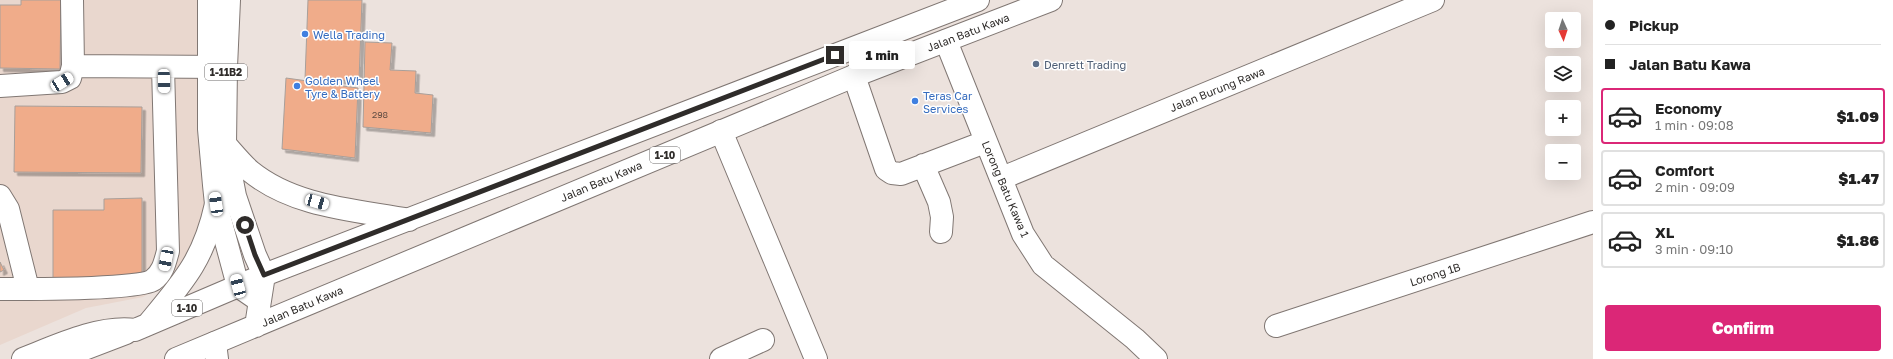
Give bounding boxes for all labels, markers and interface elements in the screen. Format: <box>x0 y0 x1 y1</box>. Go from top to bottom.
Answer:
street label: Jalan Batu Kawa <box>925 10 1011 54</box>
north arrow <box>1545 12 1581 48</box>
map controls <box>1545 12 1581 180</box>
text: Pickup <box>1629 16 1679 34</box>
place label: Wella Trading <box>313 28 385 41</box>
marker: Wella Trading <box>300 29 310 39</box>
callout: 1 min <box>849 41 915 69</box>
route end <box>826 46 844 64</box>
text: 1 min <box>865 47 899 63</box>
text: Jalan Batu Kawa <box>1629 55 1751 73</box>
button: layers <box>1545 56 1581 92</box>
place label: Denrett Trading <box>1044 58 1126 71</box>
marker: Denrett Trading <box>1031 59 1041 69</box>
road number: 1-11B2 <box>205 64 247 80</box>
street label: Jalan Burung Rawa <box>1168 64 1266 114</box>
car <box>158 69 170 93</box>
car <box>49 71 75 93</box>
place label: Golden Wheel Tyre & Battery <box>305 74 380 100</box>
marker: Golden Wheel Tyre & Battery <box>292 81 302 91</box>
place label: Teras Car Services <box>923 89 973 115</box>
marker: Teras Car Services <box>910 96 920 106</box>
icon: car <box>1607 98 1643 134</box>
text: Economy <box>1655 99 1722 117</box>
button: + <box>1545 100 1581 136</box>
text: $1.09 <box>1836 107 1879 125</box>
house number: 298 <box>372 109 388 120</box>
text: 1 min · 09:08 <box>1655 117 1734 133</box>
street label: Lorong Batu Kawa 1 <box>980 139 1032 239</box>
button: − <box>1545 144 1581 180</box>
road number: 1-10 <box>650 147 680 163</box>
street label: Jalan Batu Kawa <box>558 158 644 204</box>
icon: car <box>1607 160 1643 196</box>
text: Comfort <box>1655 161 1714 179</box>
text: $1.47 <box>1838 169 1879 187</box>
text: 2 min · 09:09 <box>1655 179 1735 195</box>
car <box>208 191 224 217</box>
car <box>304 193 330 211</box>
route start <box>236 216 254 234</box>
icon: car <box>1607 222 1643 258</box>
text: XL <box>1655 223 1674 241</box>
text: $1.86 <box>1837 231 1879 249</box>
text: 3 min · 09:10 <box>1655 241 1733 257</box>
car <box>158 246 174 272</box>
street label: Lorong 1B <box>1408 260 1462 288</box>
car <box>229 273 247 299</box>
street label: Jalan Batu Kawa <box>259 283 345 329</box>
road number: 1-10 <box>172 300 202 316</box>
button: Confirm <box>1605 305 1881 351</box>

